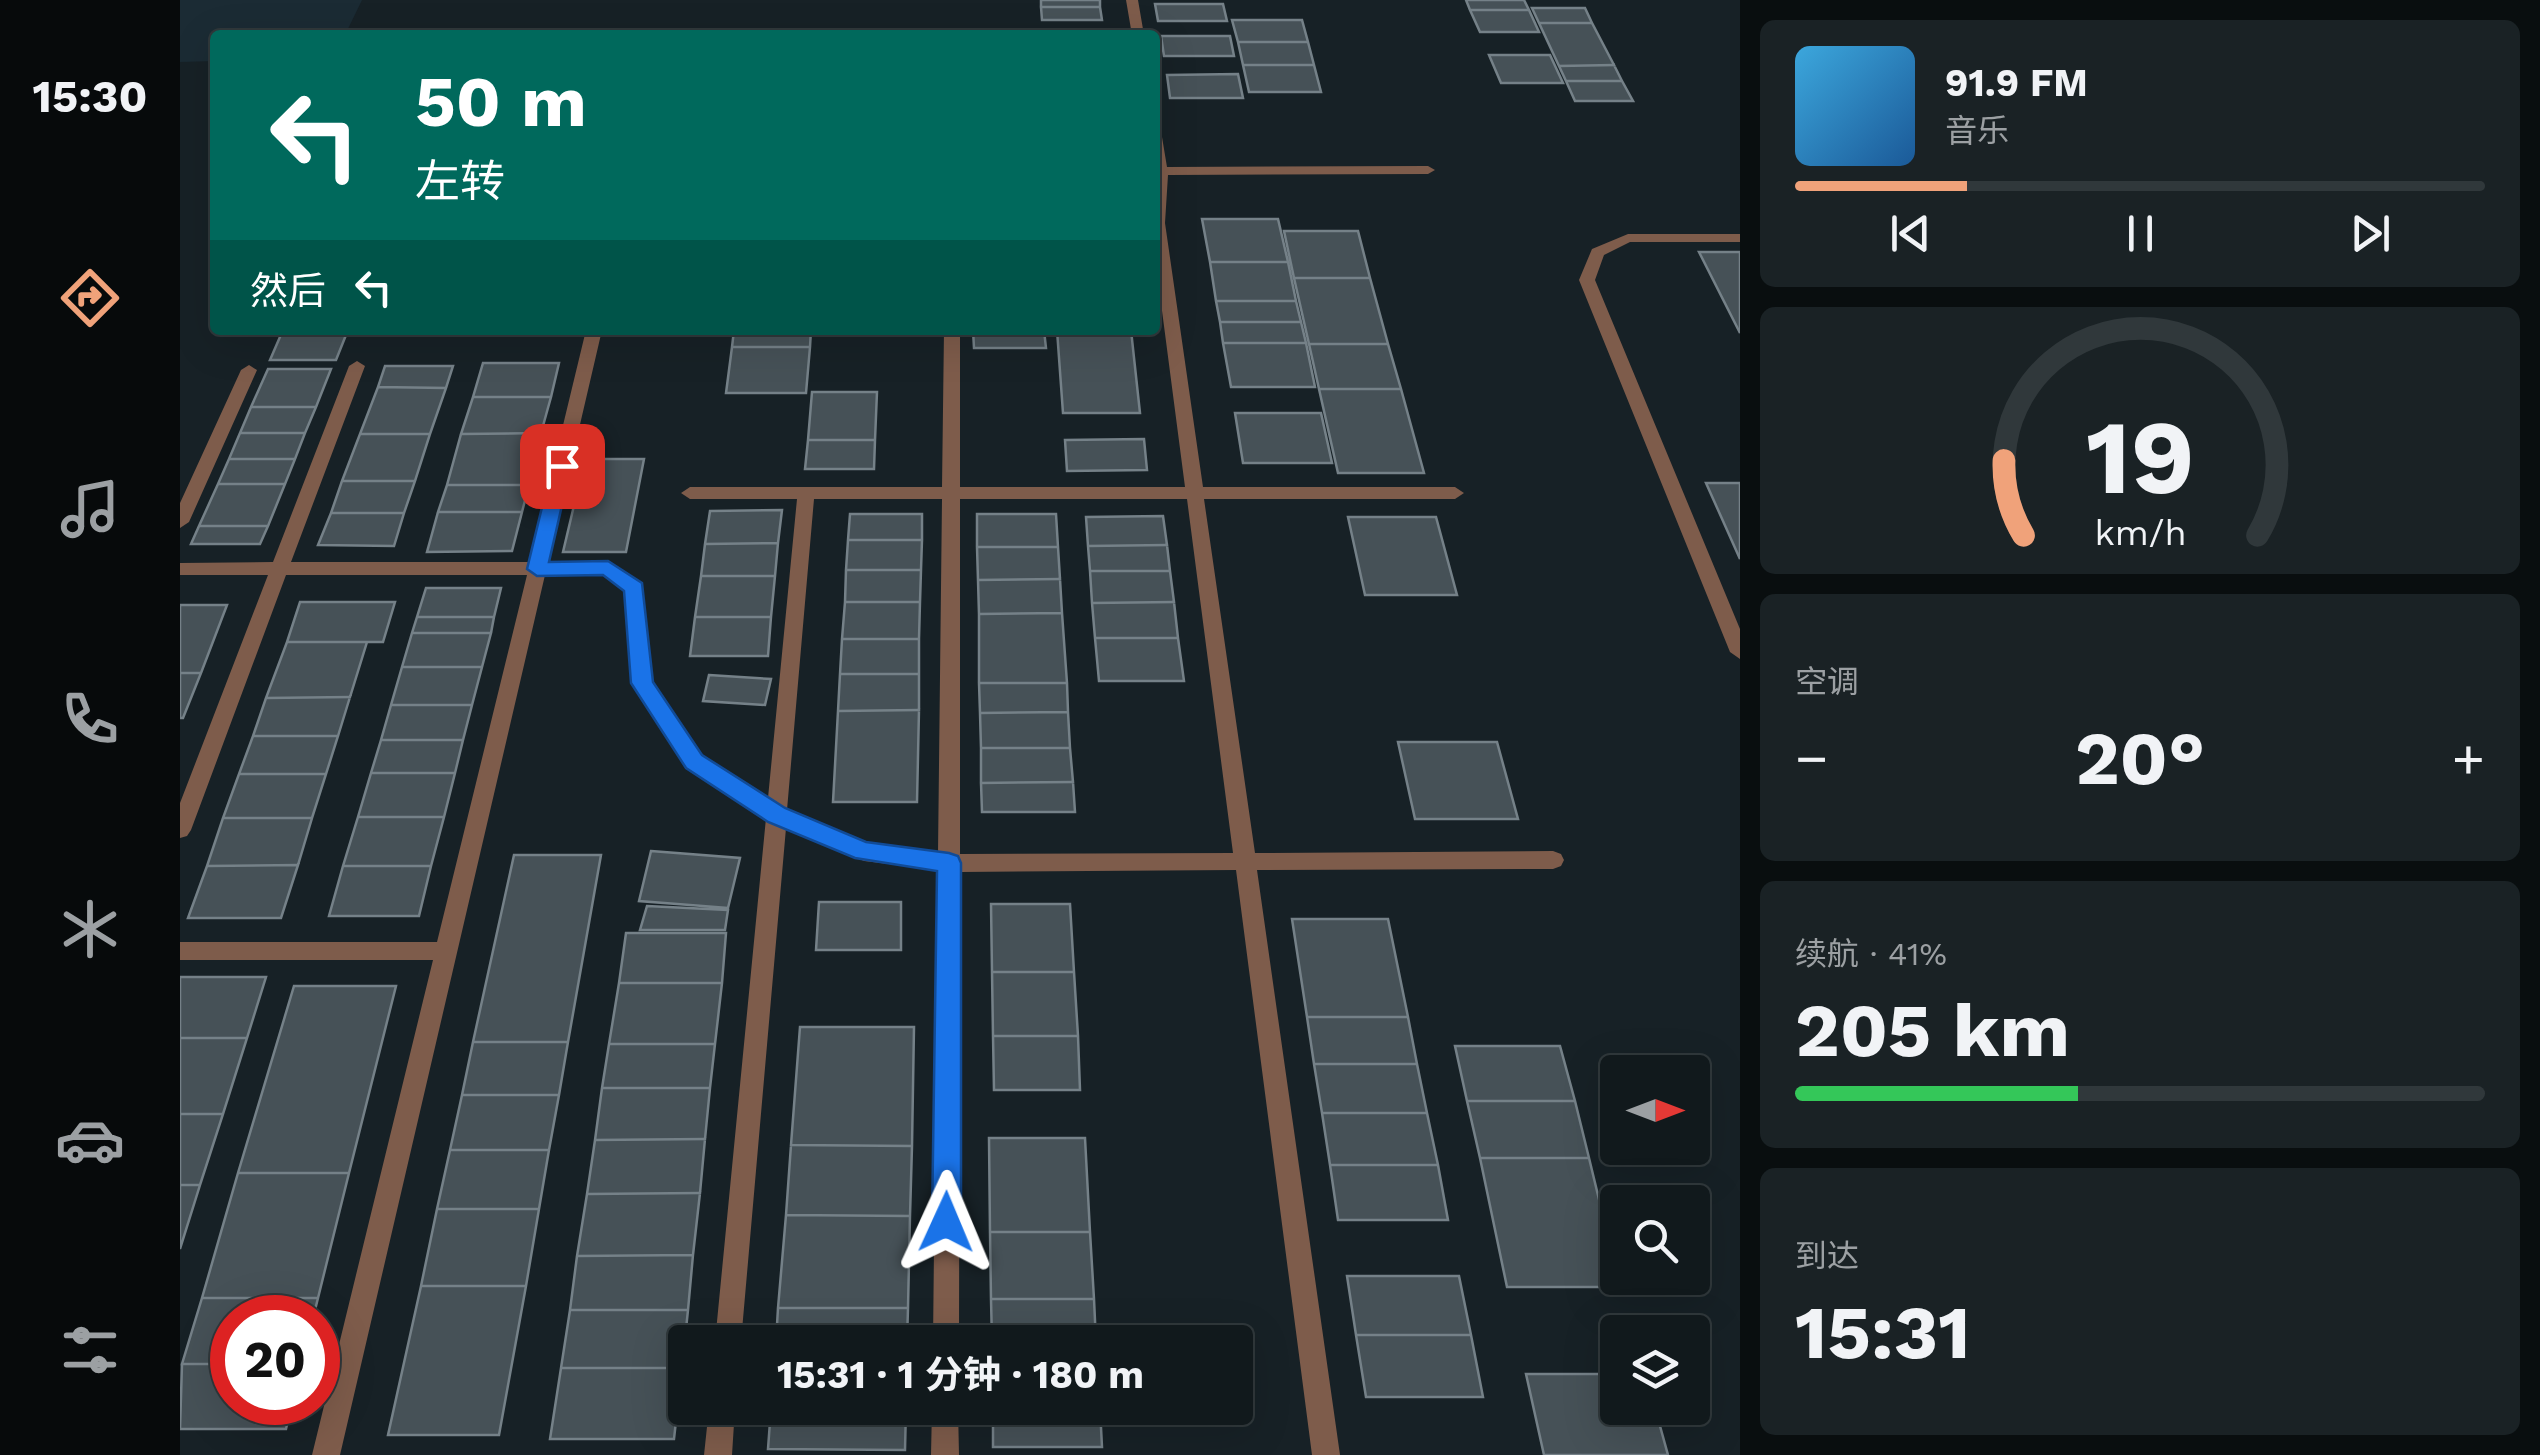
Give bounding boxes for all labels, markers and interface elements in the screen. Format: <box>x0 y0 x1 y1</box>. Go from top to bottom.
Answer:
text: 50 m <box>415 61 587 143</box>
text: 91.9 FM <box>1945 61 2088 105</box>
text: 15:30 <box>33 70 147 123</box>
icon: left <box>250 70 380 200</box>
text: 音乐 <box>1945 112 2009 150</box>
text: 左转 <box>415 155 505 208</box>
icon: previous <box>1883 206 1938 261</box>
icon: pause <box>2113 206 2168 261</box>
icon: next <box>2343 206 2398 261</box>
icon: left <box>346 260 401 315</box>
icon: directions <box>55 263 125 333</box>
text: 然后 <box>250 269 326 313</box>
text: 19 <box>2086 396 2194 518</box>
pin <box>520 424 605 509</box>
icon: arrive <box>535 439 590 494</box>
icon: music <box>55 474 125 544</box>
text: km/h <box>2094 512 2186 554</box>
text: 空调 <box>1795 663 1859 701</box>
icon: phone <box>55 684 125 754</box>
text: 20° <box>2075 714 2205 802</box>
text: − <box>1795 726 1828 790</box>
text: + <box>2452 726 2485 790</box>
icon: climate <box>55 894 125 964</box>
text: 续航 · 41% <box>1795 935 1947 973</box>
text: 205 km <box>1795 986 2070 1074</box>
north arrow <box>1600 1055 1710 1165</box>
map controls <box>1600 1055 1710 1425</box>
icon: car <box>55 1105 125 1175</box>
position arrow <box>894 1170 998 1274</box>
button: search <box>1600 1185 1710 1295</box>
text: 到达 <box>1795 1237 1859 1275</box>
text: 15:31 <box>1795 1288 1971 1376</box>
speed limit sign: 20 <box>210 1295 340 1425</box>
icon: filters <box>55 1315 125 1385</box>
button: layers <box>1600 1315 1710 1425</box>
text: 15:31 · 1 分钟 · 180 m <box>777 1353 1144 1397</box>

